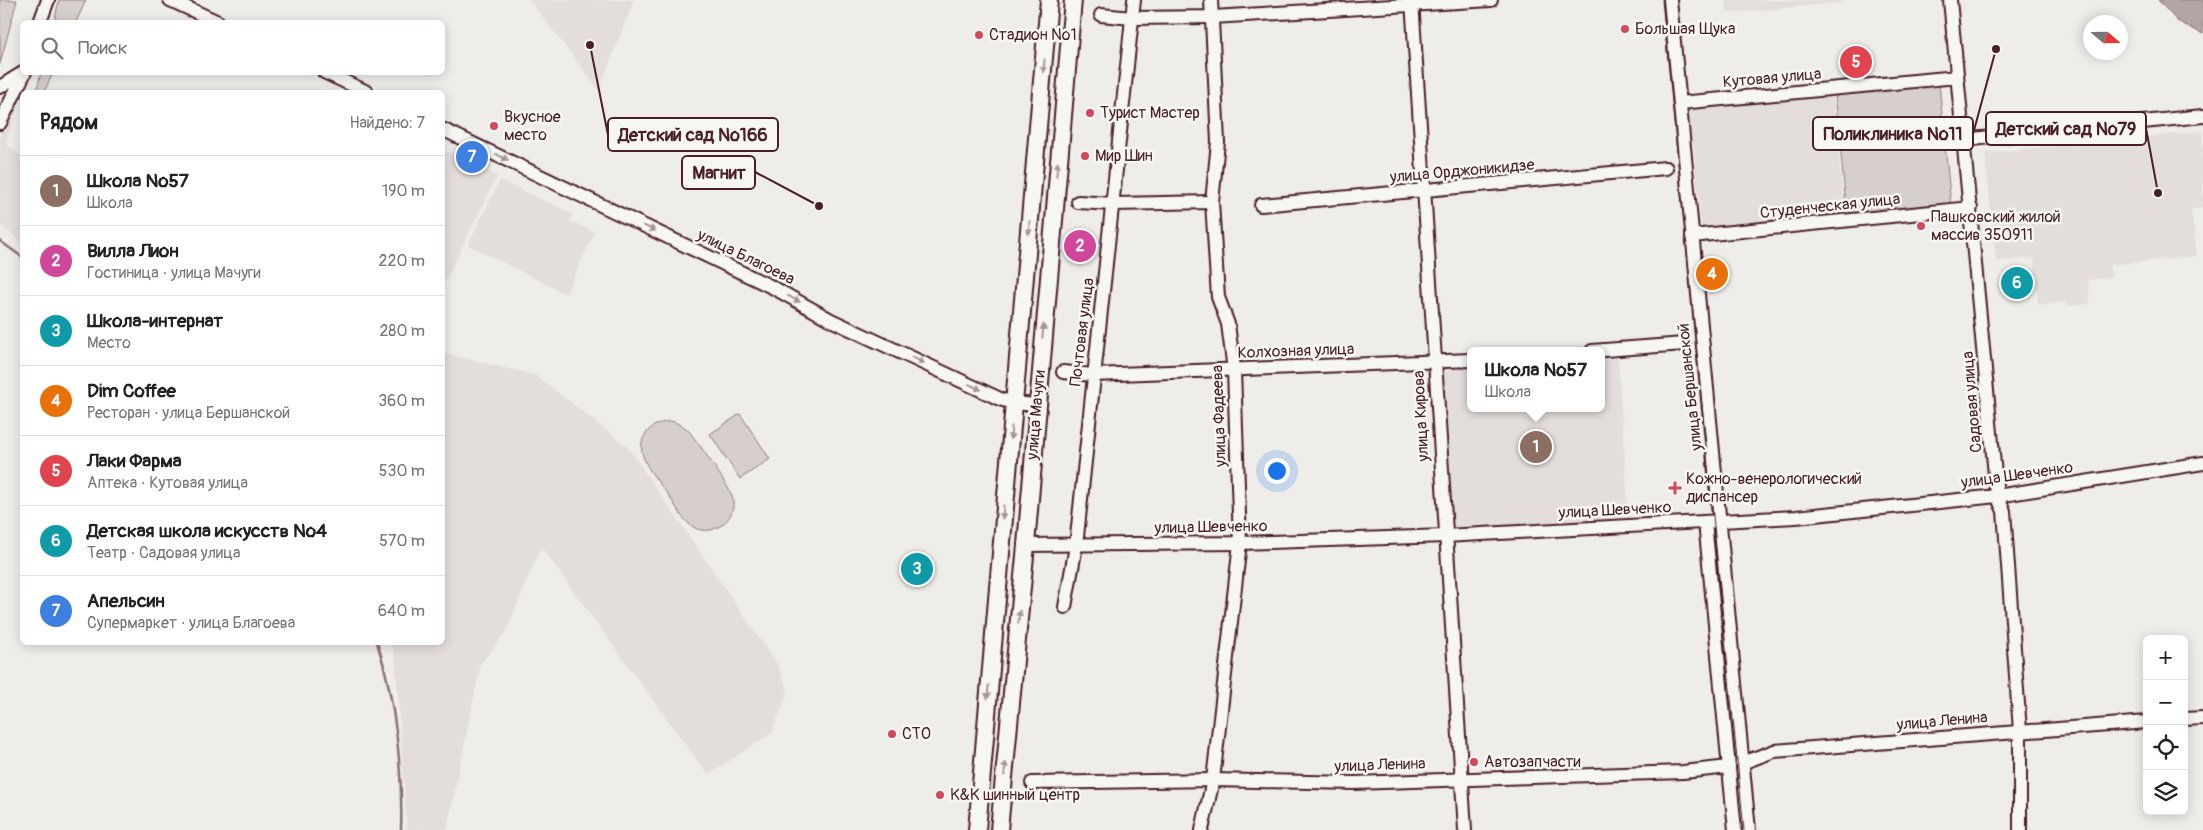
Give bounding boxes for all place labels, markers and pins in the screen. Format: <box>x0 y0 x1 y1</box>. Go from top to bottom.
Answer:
place label: Большая Щука <box>1635 19 1736 39</box>
marker: Большая Щука <box>1619 23 1631 35</box>
place label: Стадион №1 <box>989 25 1077 45</box>
marker: Стадион №1 <box>973 29 985 41</box>
pin: 5 <box>1840 43 1872 81</box>
place label: Турист Мастер <box>1100 103 1200 123</box>
place label: Вкусное место <box>504 107 561 145</box>
marker: Турист Мастер <box>1084 107 1096 119</box>
callout: Детский сад №79 <box>1986 112 2146 145</box>
callout: Поликлиника №11 <box>1813 117 1973 150</box>
callout: Детский сад №166 <box>608 118 778 151</box>
marker: Вкусное место <box>488 120 500 132</box>
pin: 7 <box>456 138 488 176</box>
place label: Мир Шин <box>1095 146 1153 166</box>
marker: Мир Шин <box>1079 150 1091 162</box>
callout: Магнит <box>682 156 755 189</box>
place label: Пашковский жилой массив 350911 <box>1931 207 2061 245</box>
marker: Пашковский жилой массив 350911 <box>1915 220 1927 232</box>
pin: 2 <box>1064 227 1096 265</box>
pin: 4 <box>1696 255 1728 293</box>
pin: 6 <box>2001 264 2033 302</box>
pin: 1 <box>1520 428 1552 466</box>
place label: Кожно-венерологический диспансер <box>1686 469 1862 507</box>
marker: Кожно-венерологический диспансер <box>1668 481 1682 495</box>
pin: 3 <box>901 550 933 588</box>
place label: СТО <box>902 724 931 744</box>
marker: СТО <box>886 728 898 740</box>
place label: Автозапчасти <box>1484 752 1581 772</box>
marker: Автозапчасти <box>1468 756 1480 768</box>
place label: K&K шинный центр <box>950 785 1080 805</box>
marker: K&K шинный центр <box>934 789 946 801</box>

